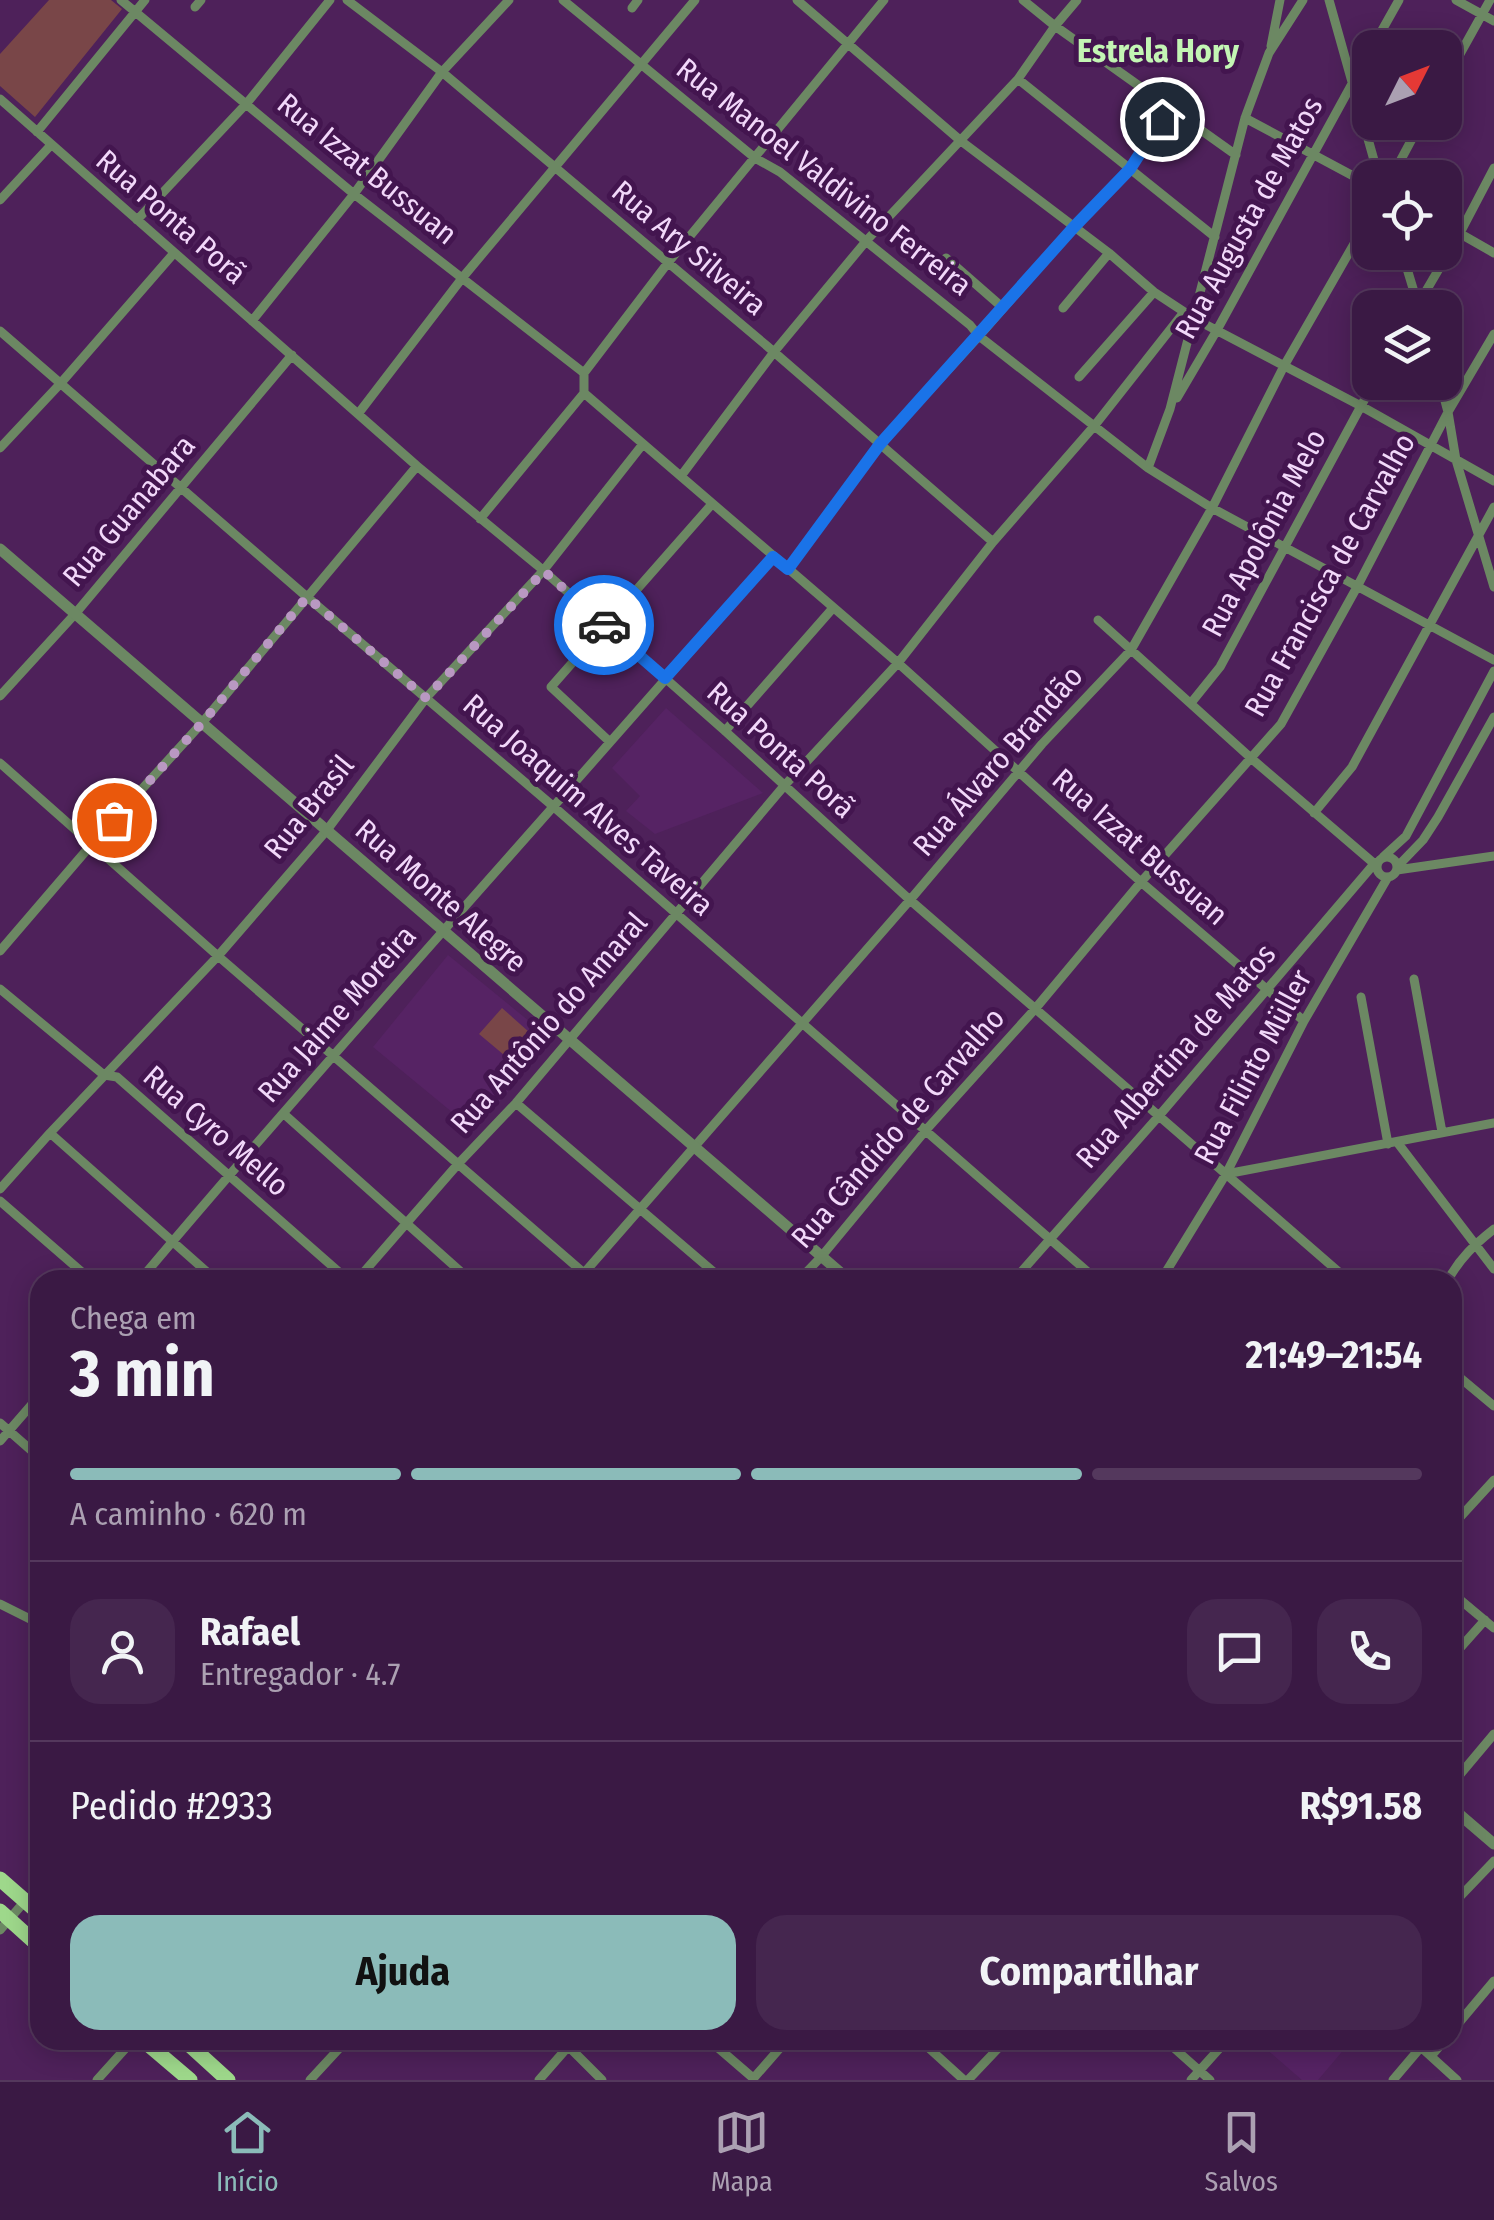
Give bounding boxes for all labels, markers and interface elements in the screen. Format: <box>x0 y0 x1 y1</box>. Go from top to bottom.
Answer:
north arrow <box>1352 30 1462 140</box>
map controls <box>1352 30 1462 400</box>
district label: Estrela Hory <box>1077 32 1240 70</box>
street label: Rua Manoel Valdivino Ferreira <box>669 51 979 303</box>
pin <box>1120 77 1205 162</box>
street label: Rua Izzat Bussuan <box>270 86 464 252</box>
street label: Rua Augusta de Matos <box>1168 91 1330 345</box>
icon: home <box>1135 92 1190 147</box>
street label: Rua Ponta Porã <box>89 142 253 292</box>
button: locate <box>1352 160 1462 270</box>
street label: Rua Ary Silveira <box>605 173 773 323</box>
button: layers <box>1352 290 1462 400</box>
street label: Rua Apolônia Melo <box>1194 423 1334 643</box>
street label: Rua Francisca de Carvalho <box>1237 427 1423 723</box>
street label: Rua Guanabara <box>55 428 203 594</box>
courier <box>554 575 654 675</box>
icon: car <box>577 598 632 653</box>
street label: Rua Álvaro Brandão <box>906 659 1090 863</box>
street label: Rua Ponta Porã <box>700 674 862 826</box>
street label: Rua Joaquim Alves Taveira <box>456 687 720 923</box>
street label: Rua Brasil <box>256 748 362 866</box>
street label: Rua Izzat Bussuan <box>1045 761 1235 933</box>
pin <box>72 778 157 863</box>
icon: bag <box>87 793 142 848</box>
street label: Rua Monte Alegre <box>348 812 534 980</box>
street label: Rua Antônio do Amaral <box>443 905 655 1141</box>
street label: Rua Jaime Moreira <box>250 918 424 1110</box>
street label: Rua Albertina de Matos <box>1069 936 1283 1176</box>
street label: Rua Filinto Müller <box>1187 963 1320 1170</box>
street label: Rua Cândido de Carvalho <box>784 1000 1012 1256</box>
street label: Rua Cyro Mello <box>136 1058 296 1204</box>
text: Chega em <box>70 1299 197 1337</box>
text: 21:49–21:54 <box>1246 1332 1422 1378</box>
text: 3 min <box>70 1335 215 1413</box>
text: A caminho · 620 m <box>70 1495 307 1533</box>
button: person <box>70 1599 175 1704</box>
button: chat <box>1187 1599 1292 1704</box>
button: phone <box>1317 1599 1422 1704</box>
text: Rafael <box>200 1609 300 1655</box>
text: Entregador · 4.7 <box>200 1655 400 1693</box>
text: Pedido #2933 <box>70 1783 273 1829</box>
text: R$91.58 <box>1300 1783 1422 1829</box>
button: Ajuda <box>70 1915 736 2030</box>
button: Compartilhar <box>756 1915 1422 2030</box>
tab: Início <box>216 2105 279 2198</box>
tab: Mapa <box>711 2105 773 2198</box>
tab: Salvos <box>1205 2105 1278 2198</box>

